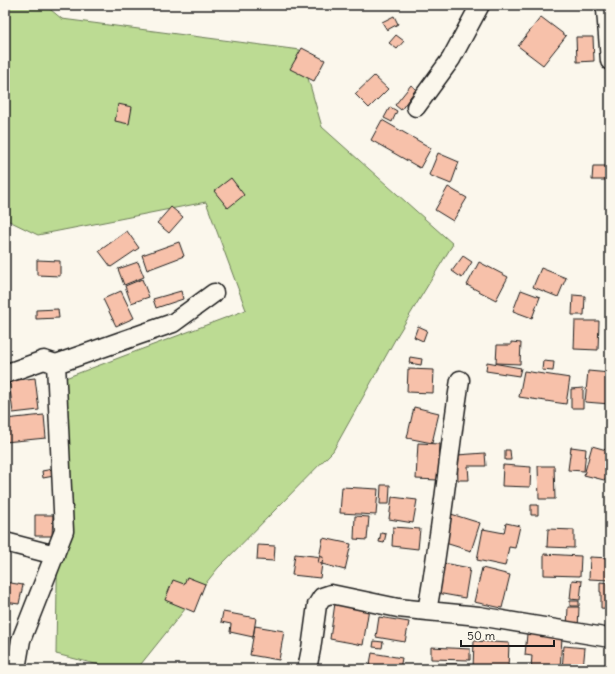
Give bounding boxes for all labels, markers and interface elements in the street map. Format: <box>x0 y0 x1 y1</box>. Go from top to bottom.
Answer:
scale bar <box>461 622 554 648</box>
text: 50 m <box>467 628 496 643</box>

